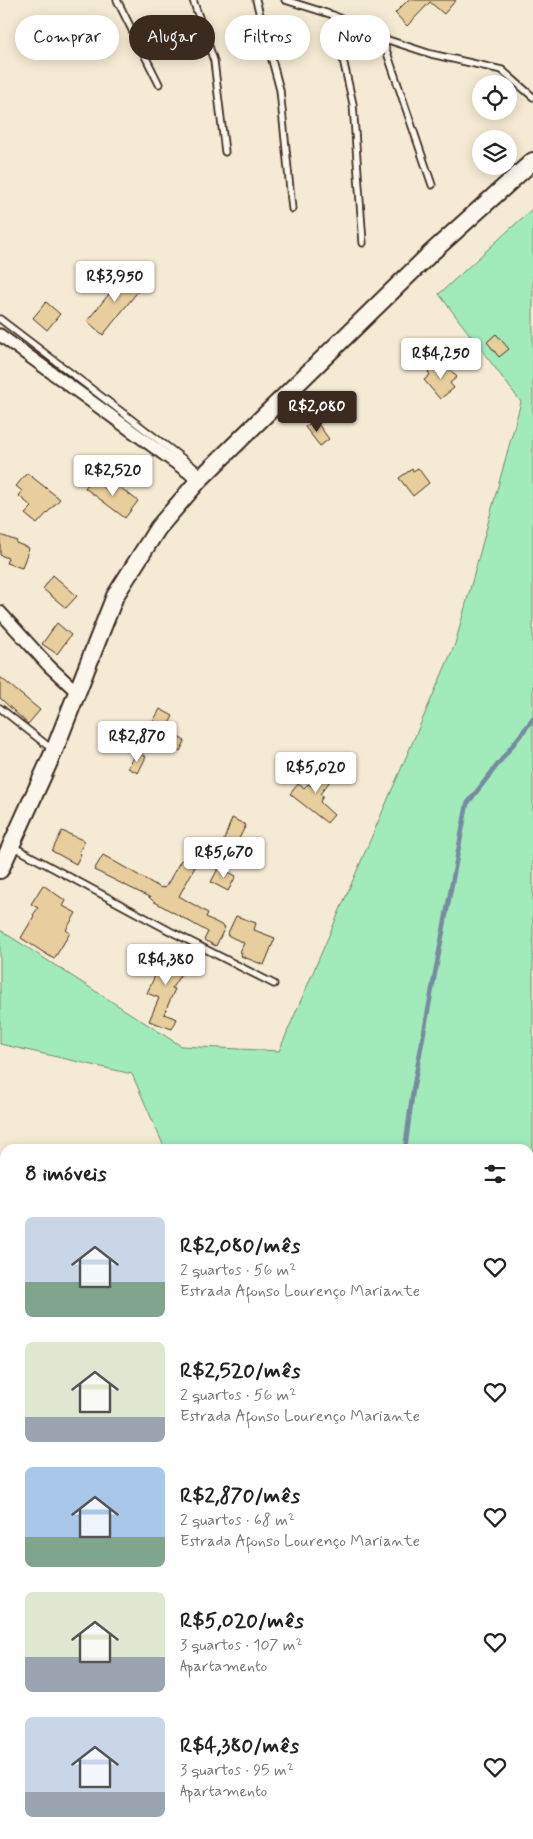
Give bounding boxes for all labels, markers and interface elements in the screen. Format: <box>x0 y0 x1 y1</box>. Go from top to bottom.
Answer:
chip: Comprar <box>15 15 119 60</box>
chip: Alugar <box>129 15 215 60</box>
chip: Filtros <box>225 15 310 60</box>
chip: Novo <box>320 15 390 60</box>
map controls <box>472 75 517 175</box>
button: locate <box>472 75 517 120</box>
button: layers <box>472 130 517 175</box>
pin: R$3,950 <box>69 260 161 303</box>
text: R$3,950 <box>87 266 143 287</box>
pin: R$4,250 <box>395 338 487 380</box>
text: R$4,250 <box>412 343 470 364</box>
pin: R$2,080 <box>271 390 363 433</box>
text: R$2,080 <box>289 396 345 417</box>
pin: R$2,520 <box>67 454 159 497</box>
text: R$2,520 <box>84 460 142 481</box>
pin: R$2,870 <box>91 720 183 763</box>
text: R$2,870 <box>109 726 165 747</box>
pin: R$5,020 <box>270 752 362 794</box>
text: R$5,020 <box>286 757 346 778</box>
pin: R$5,670 <box>178 836 270 879</box>
text: R$5,670 <box>195 842 253 863</box>
pin: R$4,380 <box>120 944 212 986</box>
text: R$4,380 <box>138 949 194 970</box>
text: 8 imóveis <box>25 1160 106 1188</box>
icon: filters <box>481 1160 509 1188</box>
text: R$2,080/mês <box>180 1232 300 1260</box>
icon: home <box>65 1237 125 1297</box>
icon: heart <box>481 1253 509 1281</box>
text: 2 quartos · 56 m² <box>180 1260 296 1281</box>
text: Estrada Afonso Lourenço Mariante <box>180 1281 420 1302</box>
text: R$2,520/mês <box>180 1357 301 1385</box>
icon: home <box>65 1362 125 1422</box>
icon: heart <box>481 1378 509 1406</box>
text: 2 quartos · 56 m² <box>180 1385 296 1406</box>
text: Estrada Afonso Lourenço Mariante <box>180 1406 420 1427</box>
text: R$2,870/mês <box>180 1482 300 1510</box>
icon: home <box>65 1487 125 1547</box>
icon: heart <box>481 1503 509 1531</box>
text: 2 quartos · 68 m² <box>180 1510 295 1531</box>
text: Estrada Afonso Lourenço Mariante <box>180 1531 420 1552</box>
text: R$5,020/mês <box>180 1607 304 1635</box>
icon: home <box>65 1612 125 1672</box>
icon: heart <box>481 1628 509 1656</box>
text: 3 quartos · 107 m² <box>180 1635 303 1656</box>
text: Apartamento <box>180 1656 267 1677</box>
text: R$4,380/mês <box>180 1732 299 1760</box>
icon: home <box>65 1737 125 1797</box>
icon: heart <box>481 1753 509 1781</box>
text: 3 quartos · 95 m² <box>180 1760 294 1781</box>
text: Apartamento <box>180 1781 267 1802</box>

